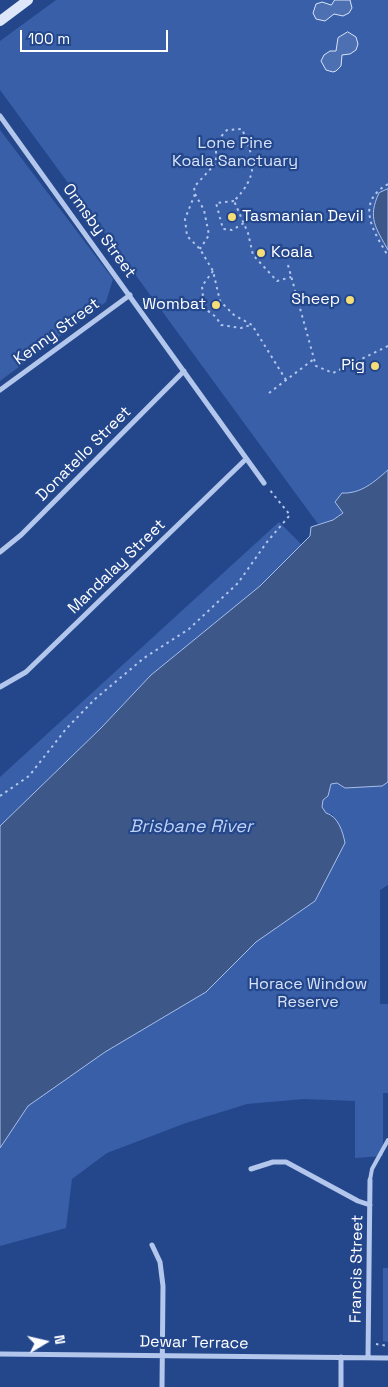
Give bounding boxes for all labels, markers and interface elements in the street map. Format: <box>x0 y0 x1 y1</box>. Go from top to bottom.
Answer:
scale bar <box>22 20 170 52</box>
text: 100 m <box>28 29 70 48</box>
park label: Lone Pine Koala Sanctuary <box>172 134 298 172</box>
street label: Ormsby Street <box>58 180 140 282</box>
place label: Tasmanian Devil <box>242 207 364 227</box>
marker: Tasmanian Devil <box>226 211 238 223</box>
place label: Koala <box>271 243 313 263</box>
marker: Koala <box>255 247 267 259</box>
place label: Sheep <box>291 290 340 310</box>
street label: Kenny Street <box>10 294 104 370</box>
marker: Sheep <box>344 294 356 306</box>
place label: Wombat <box>142 295 206 315</box>
marker: Wombat <box>210 299 222 311</box>
place label: Pig <box>341 356 365 376</box>
marker: Pig <box>369 360 381 372</box>
street label: Donatello Street <box>33 403 135 505</box>
street label: Mandalay Street <box>64 516 170 618</box>
water label: Brisbane River <box>129 816 253 838</box>
park label: Horace Window Reserve <box>249 975 367 1013</box>
street label: Francis Street <box>346 1215 368 1323</box>
north arrow <box>20 1317 70 1367</box>
street label: Dewar Terrace <box>139 1332 249 1354</box>
text: N <box>50 1334 69 1346</box>

